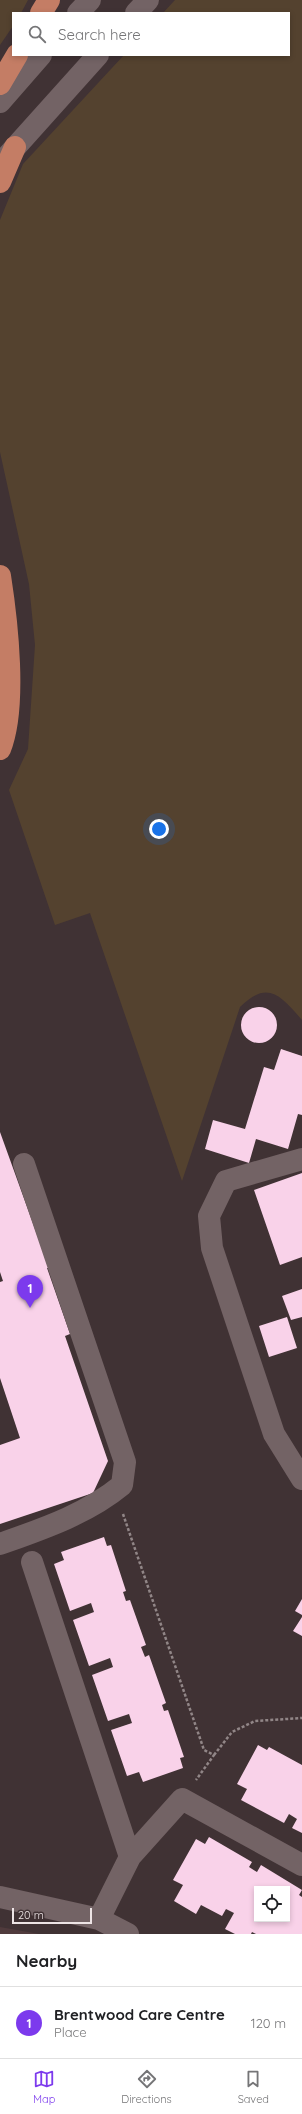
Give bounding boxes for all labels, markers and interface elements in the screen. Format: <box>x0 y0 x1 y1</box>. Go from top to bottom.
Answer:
search box <box>12 12 290 56</box>
icon: search <box>26 23 48 45</box>
text: Search here <box>58 25 141 44</box>
your location <box>149 819 169 839</box>
pin: 1 <box>17 1275 43 1308</box>
map controls <box>254 1886 290 1922</box>
button: locate <box>254 1886 290 1922</box>
scale bar <box>12 1906 92 1925</box>
text: 20 m <box>18 1908 44 1922</box>
text: Nearby <box>16 1950 77 1971</box>
text: Brentwood Care Centre <box>54 2005 225 2024</box>
text: 1 <box>26 2015 32 2031</box>
text: 120 m <box>251 2015 286 2031</box>
text: Place <box>54 2024 87 2040</box>
tab: Map <box>33 2068 55 2106</box>
tab: Directions <box>121 2068 172 2106</box>
tab: Saved <box>238 2068 269 2106</box>

